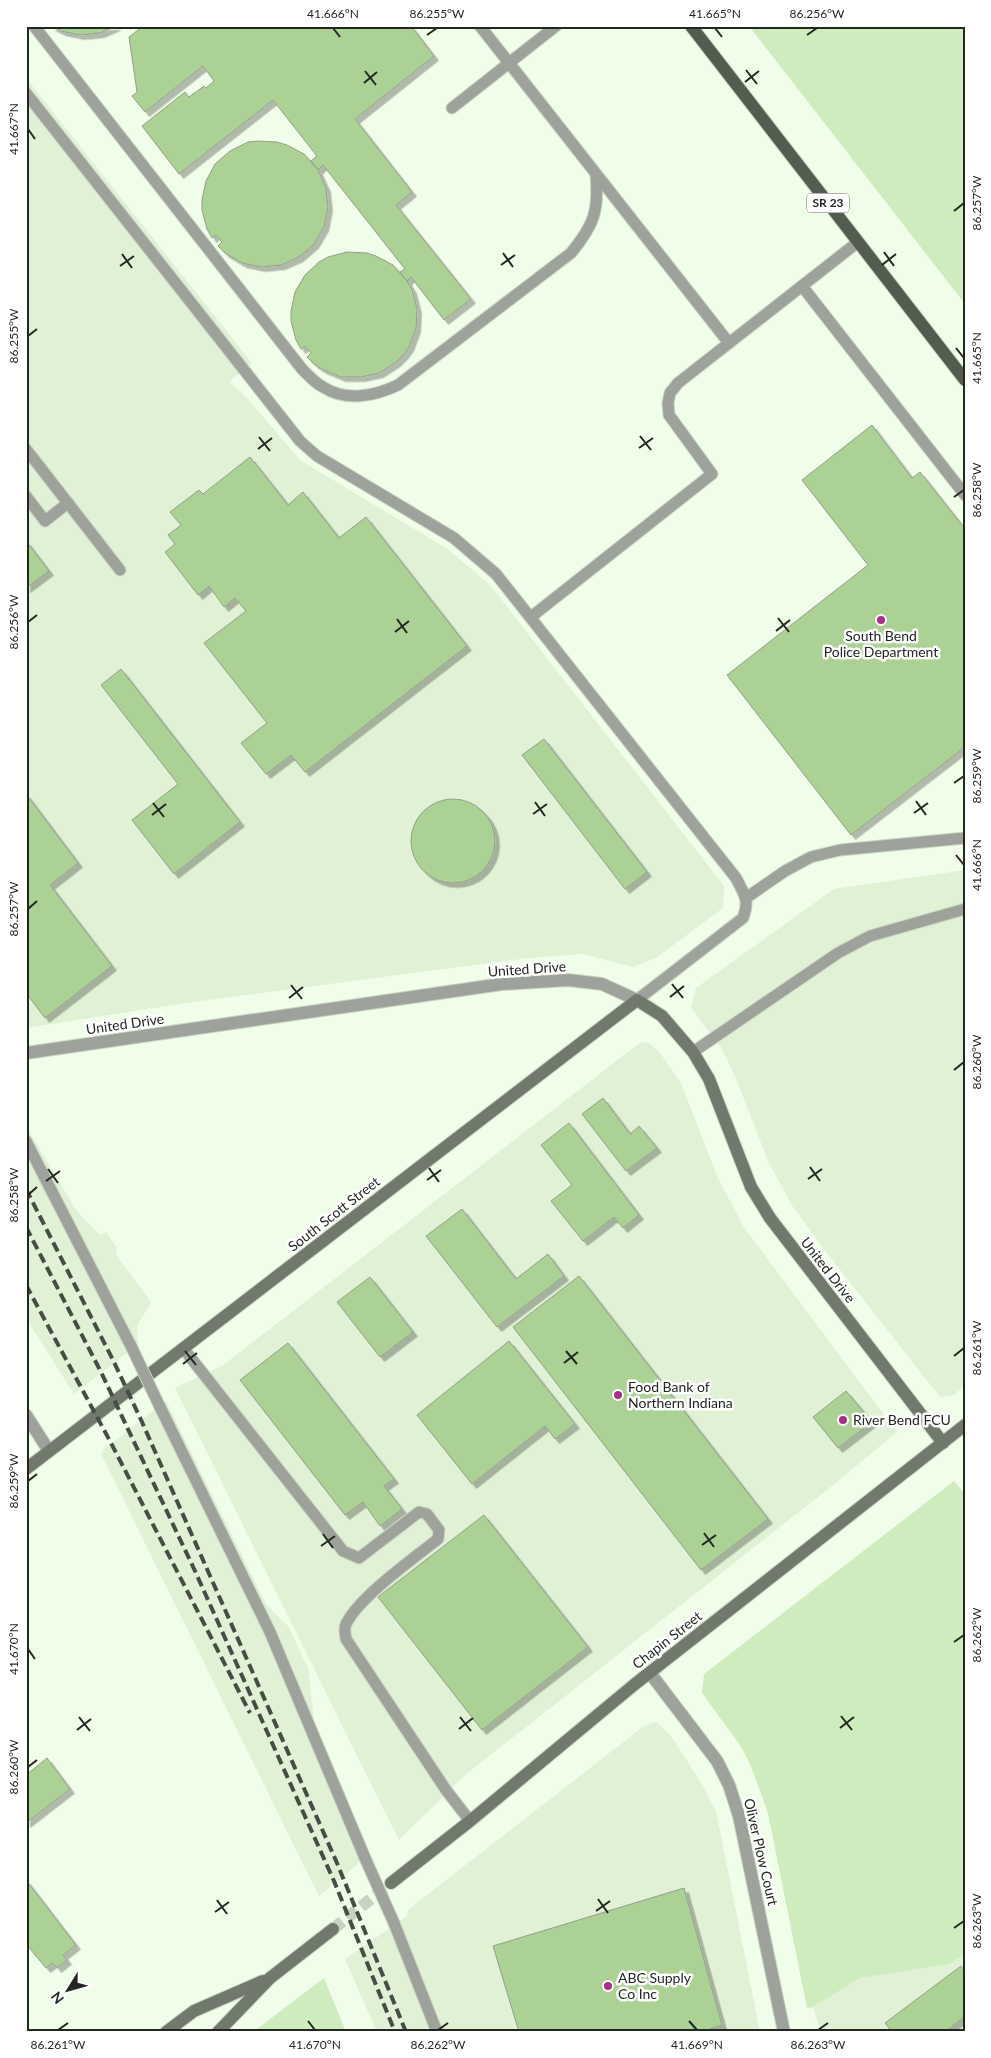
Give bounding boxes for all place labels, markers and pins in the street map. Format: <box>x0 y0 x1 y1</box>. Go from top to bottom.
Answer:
marker: South Bend Police Department <box>875 614 887 626</box>
place label: South Bend Police Department <box>824 627 938 660</box>
place label: Food Bank of Northern Indiana <box>628 1378 733 1411</box>
marker: Food Bank of Northern Indiana <box>612 1389 624 1401</box>
place label: River Bend FCU <box>853 1411 951 1428</box>
marker: River Bend FCU <box>837 1414 849 1426</box>
place label: ABC Supply Co Inc <box>618 1969 692 2002</box>
marker: ABC Supply Co Inc <box>602 1980 614 1992</box>

